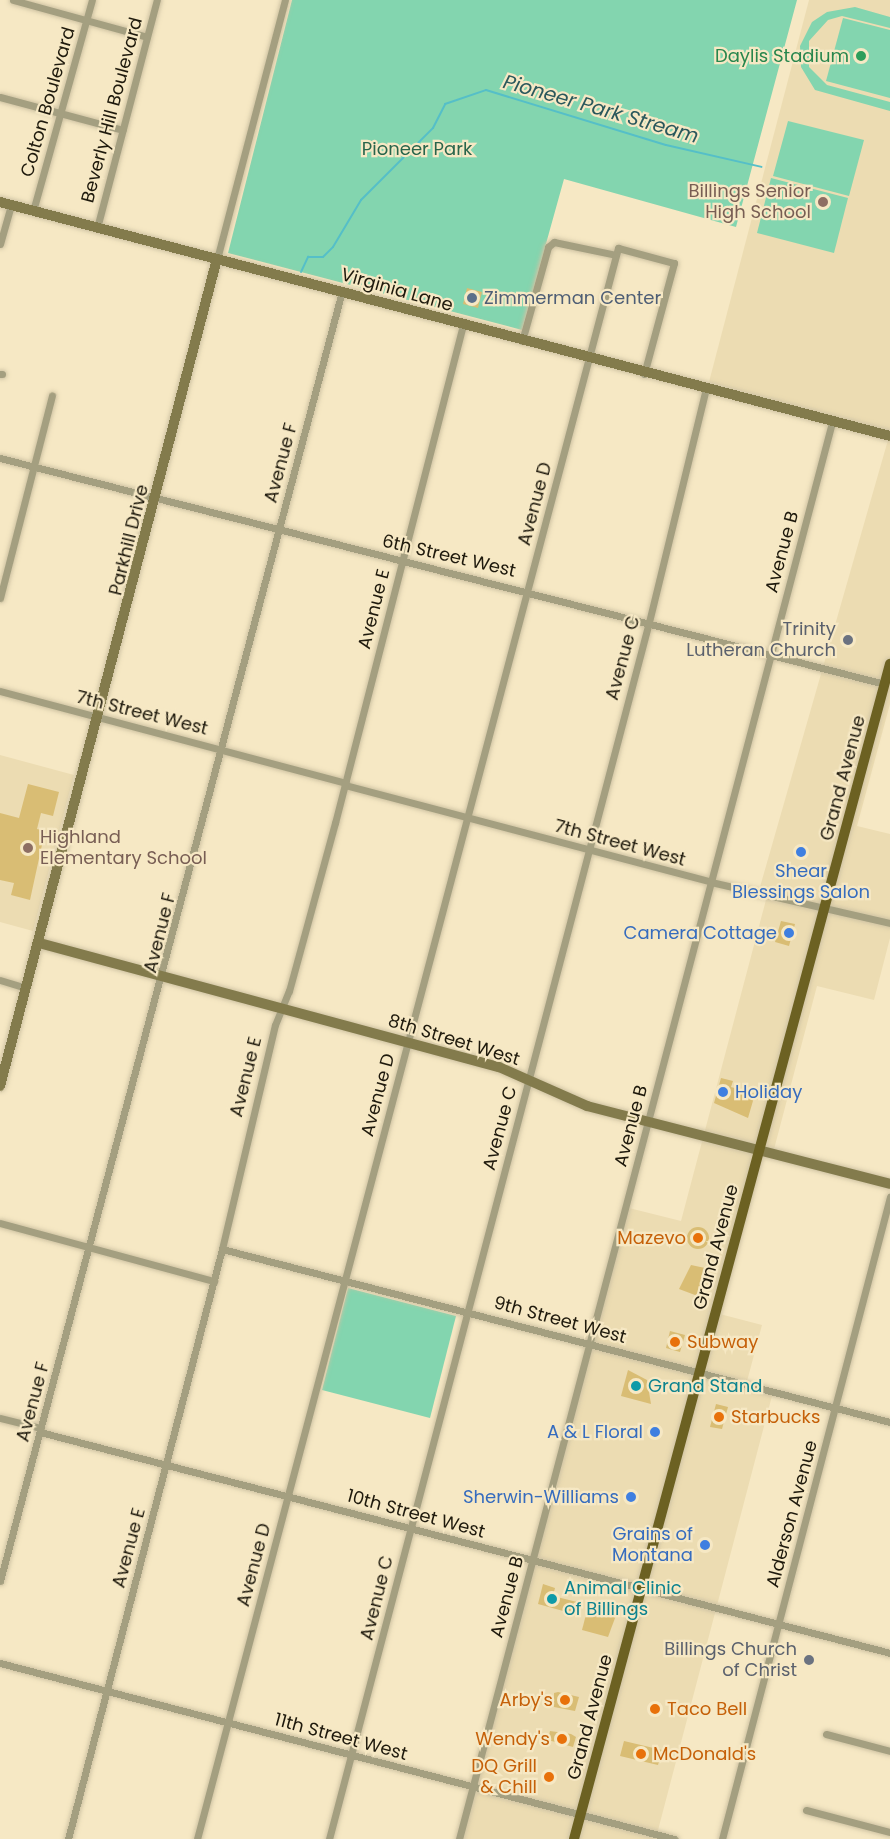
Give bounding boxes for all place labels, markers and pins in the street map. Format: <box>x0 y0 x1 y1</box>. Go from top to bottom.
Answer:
place label: Daylis Stadium <box>715 45 849 67</box>
marker: Daylis Stadium <box>854 49 868 63</box>
place label: Billings Senior High School <box>688 181 811 224</box>
marker: Billings Senior High School <box>816 195 830 209</box>
place label: Zimmerman Center <box>484 287 661 309</box>
marker: Zimmerman Center <box>465 291 479 305</box>
place label: Trinity Lutheran Church <box>686 619 836 662</box>
marker: Trinity Lutheran Church <box>841 633 855 647</box>
place label: Highland Elementary School <box>40 827 207 870</box>
marker: Highland Elementary School <box>21 841 35 855</box>
marker: Shear Blessings Salon <box>794 845 808 859</box>
place label: Shear Blessings Salon <box>732 861 870 904</box>
place label: Camera Cottage <box>624 922 777 944</box>
marker: Camera Cottage <box>782 926 796 940</box>
place label: Holiday <box>735 1081 802 1103</box>
marker: Holiday <box>716 1085 730 1099</box>
place label: Mazevo <box>617 1227 686 1249</box>
marker: Mazevo <box>691 1231 705 1245</box>
place label: Subway <box>687 1331 758 1353</box>
marker: Subway <box>668 1335 682 1349</box>
place label: Grand Stand <box>648 1375 762 1397</box>
marker: Grand Stand <box>629 1379 643 1393</box>
place label: Starbucks <box>731 1406 820 1428</box>
marker: Starbucks <box>712 1410 726 1424</box>
place label: A & L Floral <box>547 1421 643 1443</box>
marker: A & L Floral <box>648 1425 662 1439</box>
place label: Sherwin-Williams <box>463 1486 619 1508</box>
marker: Sherwin-Williams <box>624 1490 638 1504</box>
place label: Grains of Montana <box>612 1524 693 1567</box>
marker: Grains of Montana <box>698 1538 712 1552</box>
place label: Animal Clinic of Billings <box>564 1578 682 1620</box>
marker: Animal Clinic of Billings <box>545 1592 559 1606</box>
place label: Billings Church of Christ <box>664 1639 797 1682</box>
marker: Billings Church of Christ <box>802 1653 816 1667</box>
place label: Arby's <box>500 1689 553 1711</box>
marker: Arby's <box>558 1693 572 1707</box>
place label: Taco Bell <box>667 1698 747 1720</box>
marker: Taco Bell <box>648 1702 662 1716</box>
place label: Wendy's <box>475 1728 550 1750</box>
marker: Wendy's <box>555 1732 569 1746</box>
place label: McDonald's <box>653 1743 756 1765</box>
marker: McDonald's <box>634 1747 648 1761</box>
place label: DQ Grill & Chill <box>471 1756 537 1798</box>
marker: DQ Grill & Chill <box>542 1770 556 1784</box>

